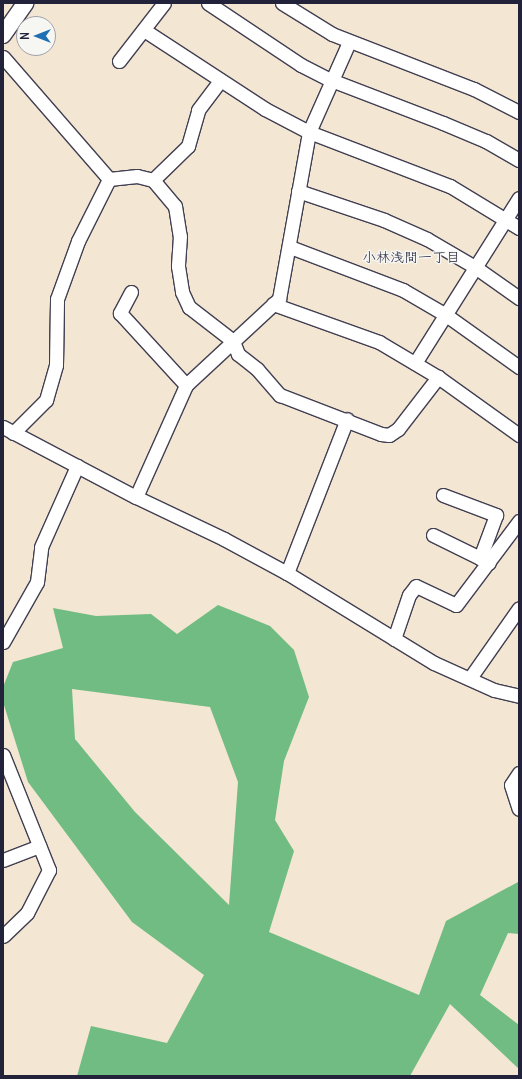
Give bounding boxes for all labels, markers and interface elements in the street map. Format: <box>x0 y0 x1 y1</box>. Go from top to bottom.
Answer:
north arrow <box>16 16 56 56</box>
text: N <box>18 32 32 40</box>
district label: 小林浅間一丁目 <box>362 249 460 265</box>

